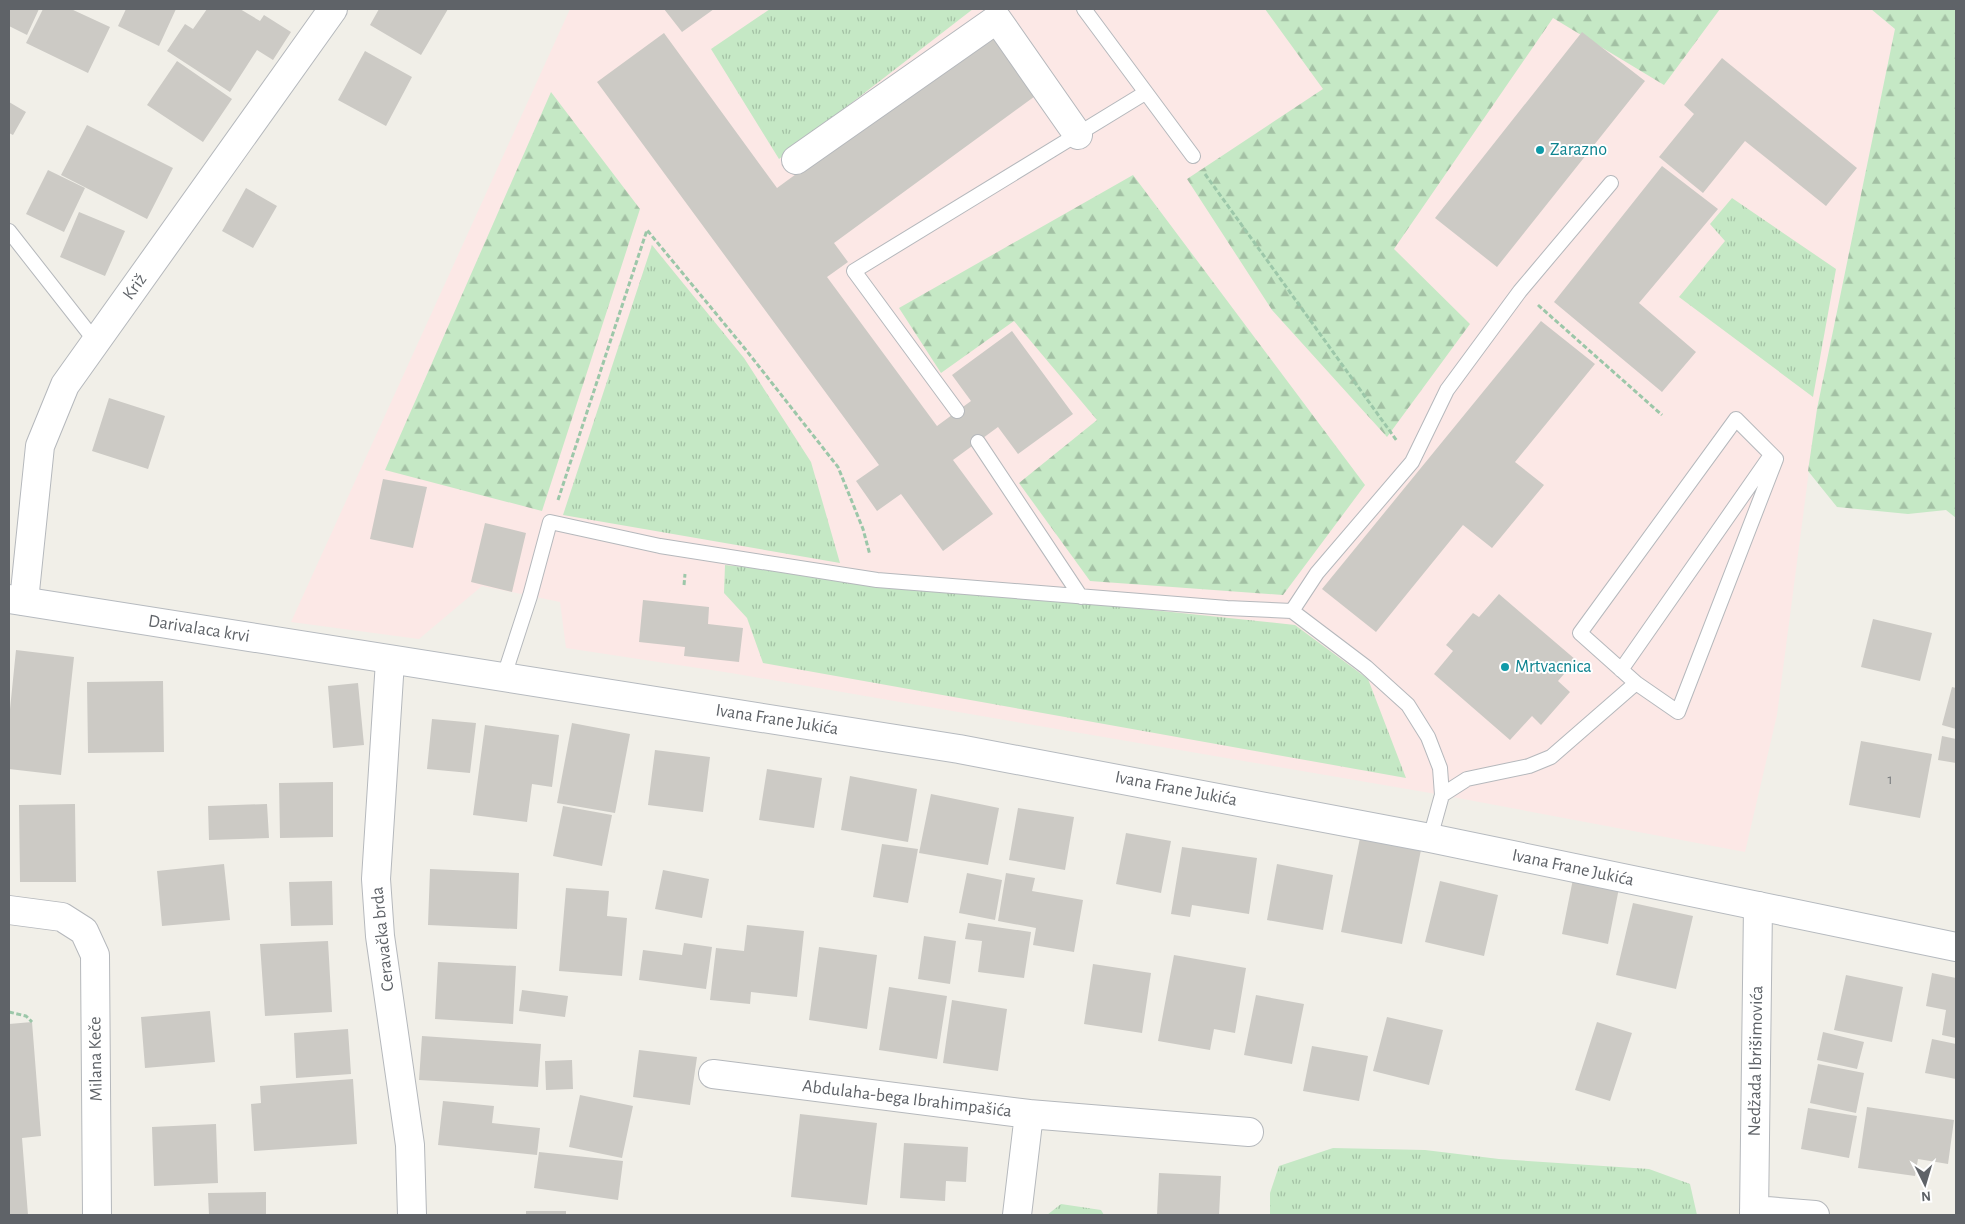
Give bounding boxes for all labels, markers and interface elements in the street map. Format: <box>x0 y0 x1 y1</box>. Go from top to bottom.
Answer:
place label: Zarazno <box>1550 141 1607 159</box>
marker: Zarazno <box>1534 144 1546 156</box>
street label: Križ <box>120 271 150 303</box>
street label: Darivalaca krvi <box>147 612 251 646</box>
place label: Mrtvacnica <box>1515 658 1592 676</box>
marker: Mrtvacnica <box>1499 661 1511 673</box>
street label: Ivana Frane Jukića <box>714 701 840 739</box>
street label: Ivana Frane Jukića <box>1113 768 1239 810</box>
house number: 1 <box>1887 772 1893 787</box>
street label: Ivana Frane Jukića <box>1510 846 1636 890</box>
street label: Ceravačka brda <box>369 886 397 992</box>
street label: Nedžada Ibrišimovića <box>1746 985 1766 1137</box>
street label: Milana Keče <box>86 1017 106 1101</box>
street label: Abdulaha-bega Ibrahimpašića <box>801 1077 1013 1121</box>
north arrow <box>1900 1159 1950 1209</box>
text: N <box>1921 1189 1932 1203</box>

